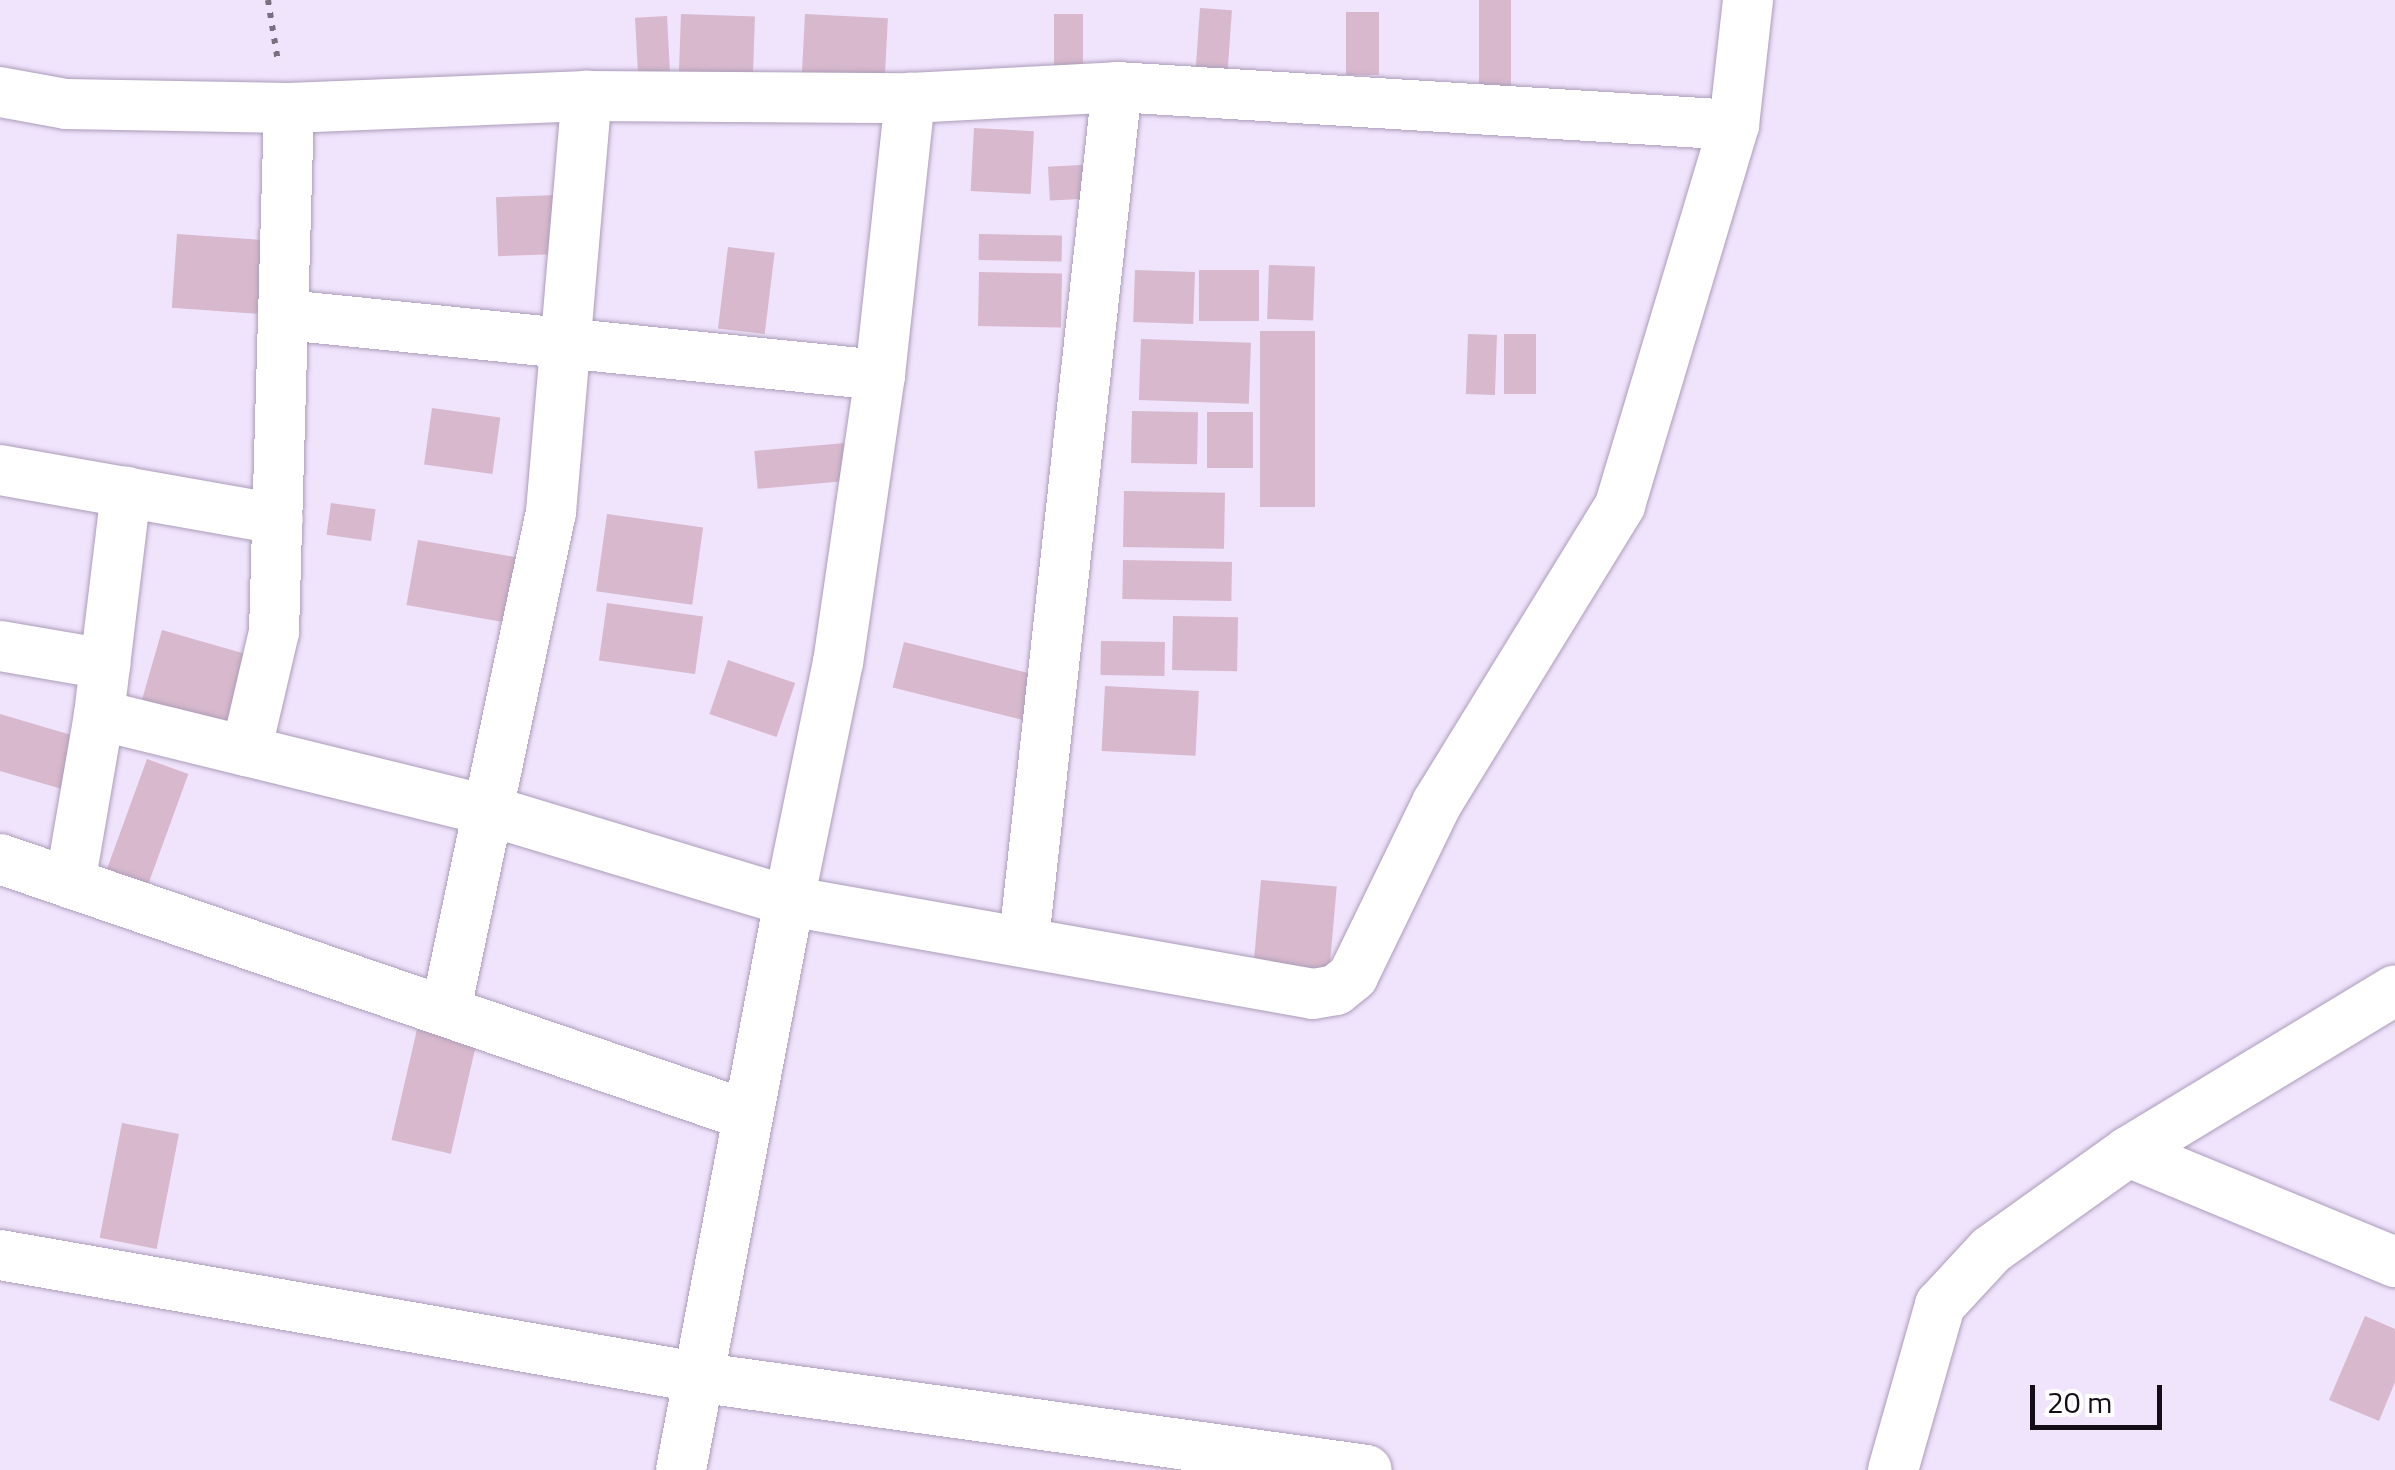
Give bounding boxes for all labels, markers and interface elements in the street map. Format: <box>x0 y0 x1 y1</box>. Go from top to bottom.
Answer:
scale bar <box>2035 1365 2168 1427</box>
text: 20 m <box>2047 1379 2112 1425</box>

